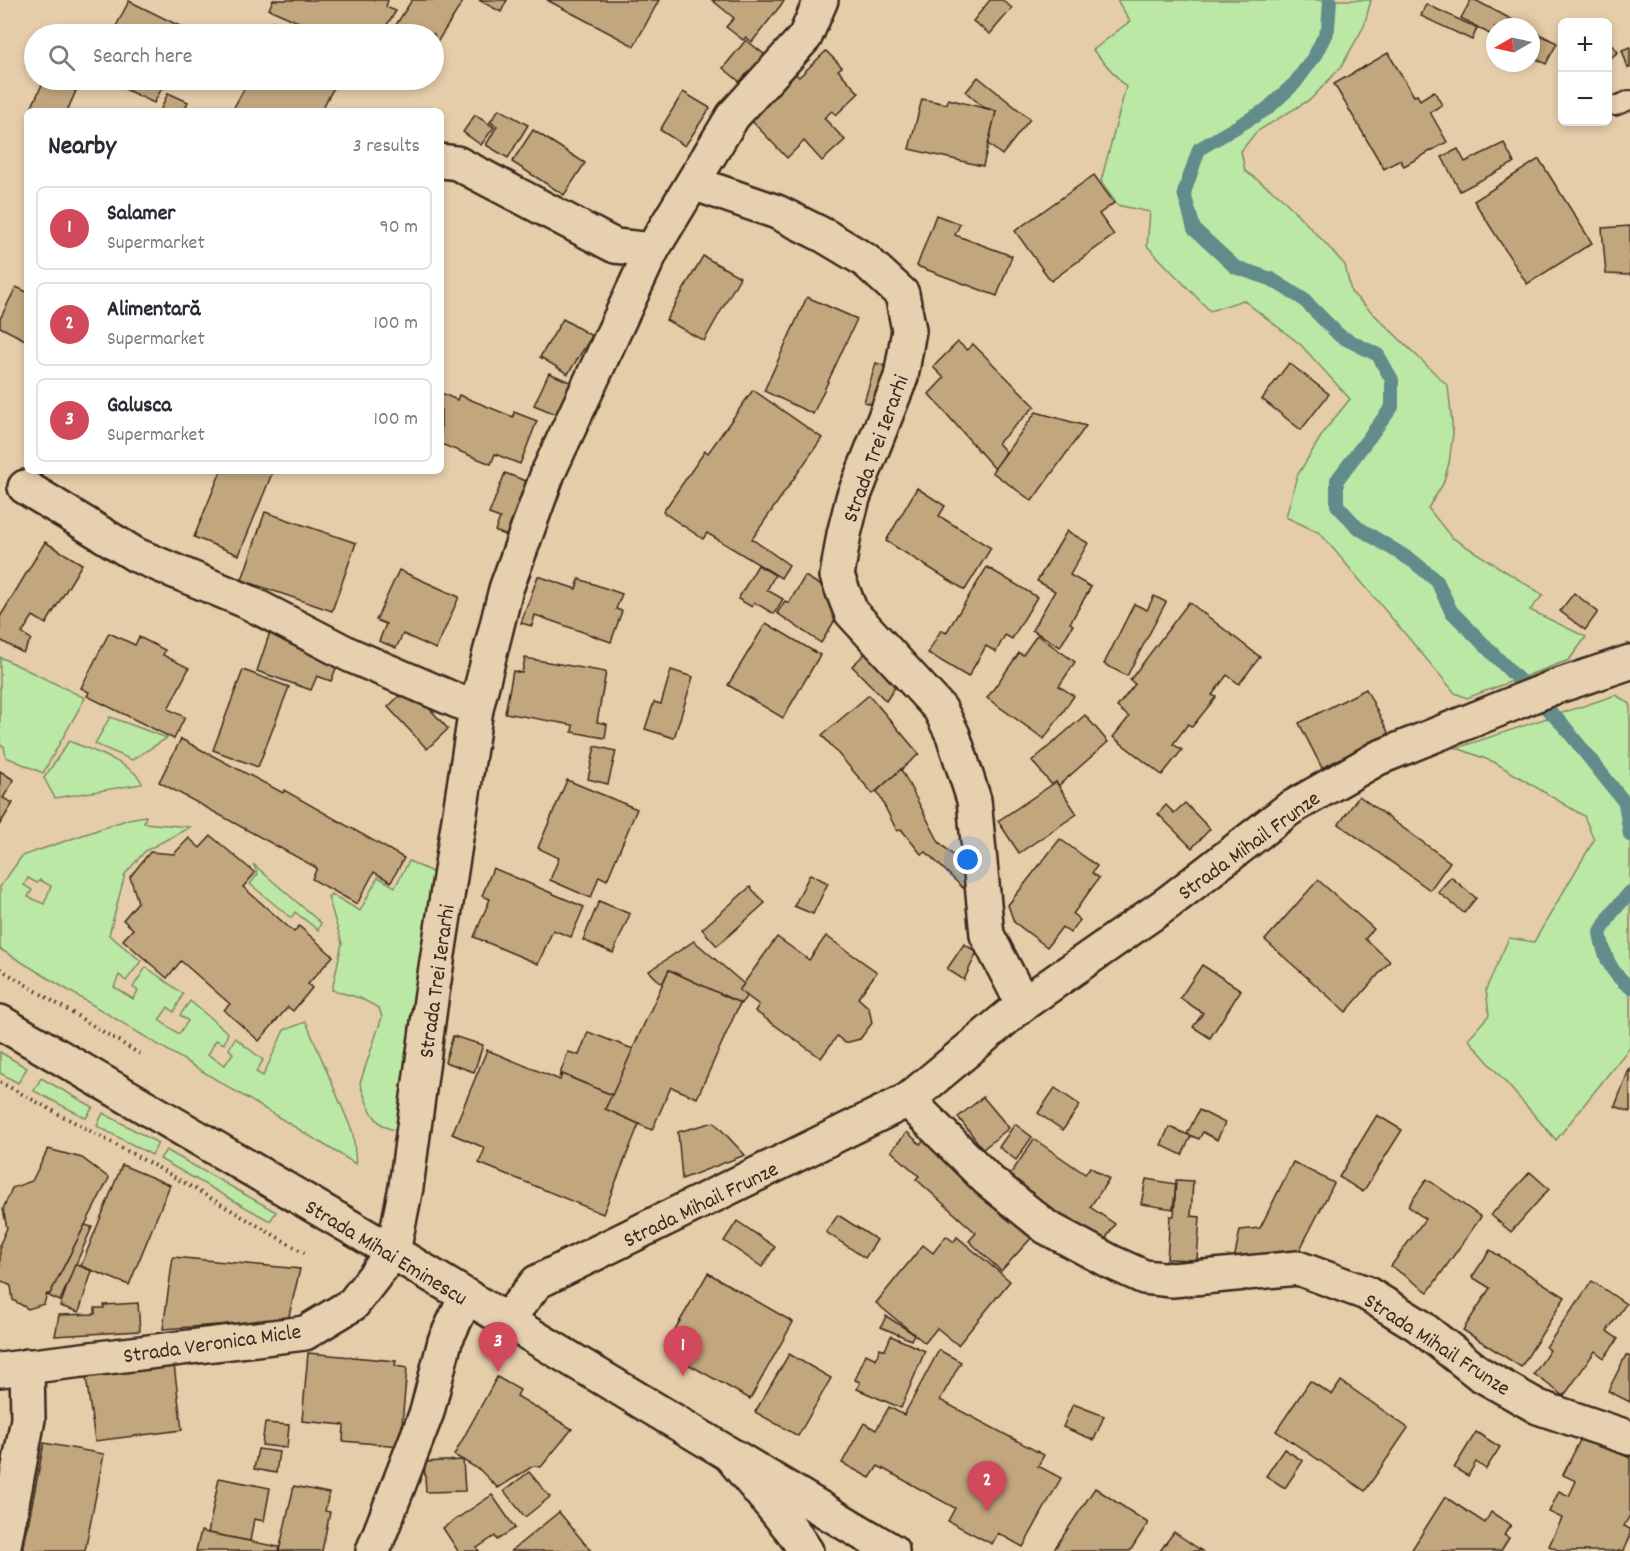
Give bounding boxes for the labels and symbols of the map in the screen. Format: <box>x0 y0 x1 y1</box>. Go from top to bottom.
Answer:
north arrow <box>1486 18 1540 72</box>
street label: Strada Trei Ierarhi <box>836 371 918 527</box>
street label: Strada Mihail Frunze <box>1172 785 1328 909</box>
your location <box>953 845 982 874</box>
street label: Strada Trei Ierarhi <box>412 903 465 1060</box>
street label: Strada Mihail Frunze <box>619 1155 784 1257</box>
street label: Strada Mihai Eminescu <box>298 1193 472 1315</box>
street label: Strada Mihail Frunze <box>1357 1287 1516 1405</box>
street label: Strada Veronica Micle <box>122 1318 303 1373</box>
pin: 3 <box>478 1322 518 1372</box>
pin: 1 <box>664 1326 702 1376</box>
pin: 2 <box>968 1462 1006 1511</box>

